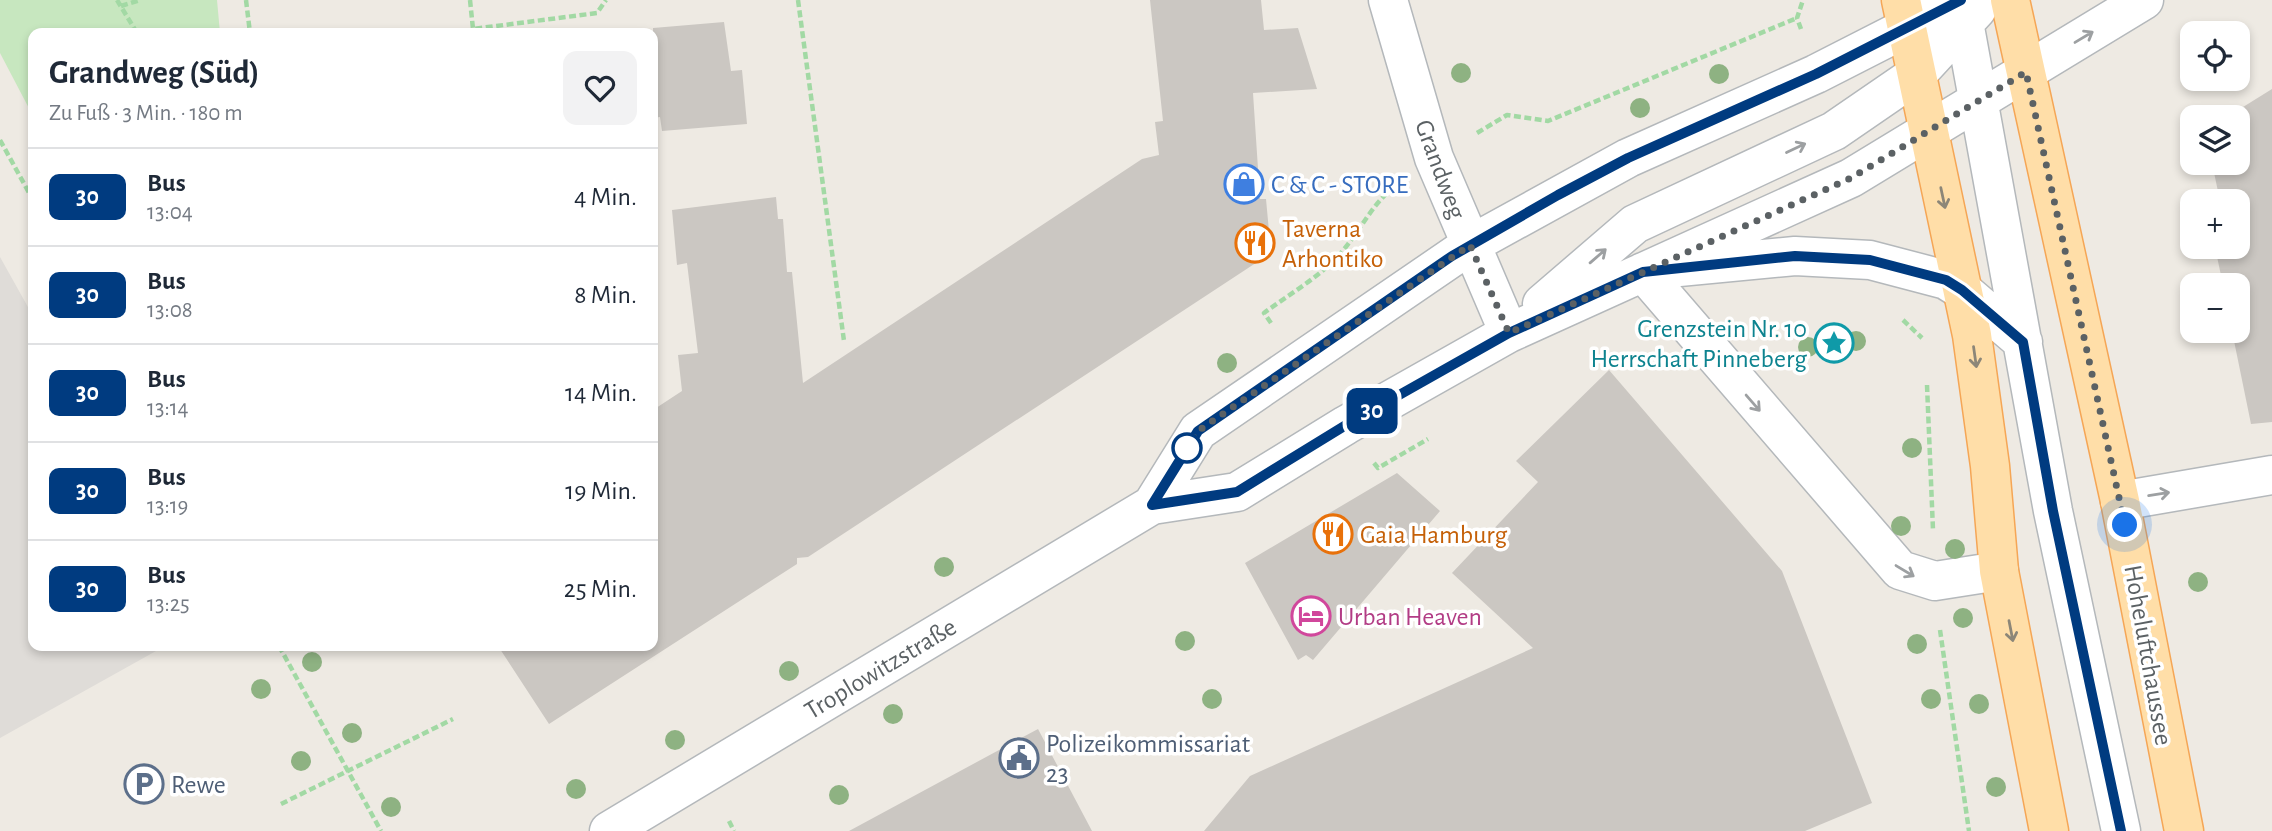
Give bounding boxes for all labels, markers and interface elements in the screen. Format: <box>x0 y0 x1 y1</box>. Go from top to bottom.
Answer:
map controls <box>2180 21 2250 343</box>
button: locate <box>2180 21 2250 91</box>
one-way arrow <box>2074 30 2094 44</box>
button: heart <box>563 51 637 125</box>
text: Grandweg (Süd) <box>49 57 260 90</box>
text: Zu Fuß · 3 Min. · 180 m <box>49 102 243 125</box>
button: layers <box>2180 105 2250 175</box>
street label: Grandweg <box>1410 116 1470 223</box>
one-way arrow <box>1785 141 1806 154</box>
shop icon: C & C - STORE <box>1223 163 1265 205</box>
text: Bus <box>147 170 186 196</box>
place label: C & C - STORE <box>1271 172 1408 198</box>
text: 4 Min. <box>574 184 637 210</box>
text: 30 <box>76 185 99 209</box>
one-way arrow <box>1937 186 1951 209</box>
button: + <box>2180 189 2250 259</box>
text: 13:04 <box>147 201 193 224</box>
place label: Taverna Arhontiko <box>1282 216 1383 272</box>
restaurant icon: Taverna Arhontiko <box>1234 222 1276 264</box>
one-way arrow <box>1588 248 1606 264</box>
text: Bus <box>147 268 186 294</box>
button: − <box>2180 273 2250 343</box>
text: 8 Min. <box>574 282 637 308</box>
text: 30 <box>76 283 99 307</box>
text: 13:08 <box>147 299 193 322</box>
place label: Grenzstein Nr. 10 Herrschaft Pinneberg <box>1591 316 1807 372</box>
place icon: Grenzstein Nr. 10 Herrschaft Pinneberg <box>1813 322 1855 364</box>
one-way arrow <box>1969 345 1982 368</box>
text: Bus <box>147 366 186 392</box>
text: 14 Min. <box>565 380 637 406</box>
text: 30 <box>76 381 99 405</box>
line badge: 30 <box>1340 388 1404 434</box>
one-way arrow <box>1745 393 1761 411</box>
text: 13:14 <box>147 397 189 420</box>
text: 30 <box>1361 399 1383 423</box>
unlabelled marker <box>1172 433 1202 463</box>
text: Bus <box>147 464 186 490</box>
text: 19 Min. <box>565 478 637 504</box>
text: 30 <box>76 479 99 503</box>
one-way arrow <box>2147 487 2170 500</box>
text: 13:19 <box>147 495 188 518</box>
your location <box>2107 507 2142 542</box>
restaurant icon: Gaia Hamburg <box>1312 513 1354 555</box>
place label: Gaia Hamburg <box>1360 522 1508 548</box>
text: Bus <box>147 562 186 588</box>
street label: Hoheluftchaussee <box>2119 563 2177 748</box>
one-way arrow <box>1894 564 1914 578</box>
text: 25 Min. <box>564 576 637 602</box>
text: 30 <box>76 577 99 601</box>
text: 13:25 <box>147 593 190 616</box>
hotel icon: Urban Heaven <box>1290 595 1332 637</box>
place label: Urban Heaven <box>1338 604 1482 630</box>
street label: Troplowitzstraße <box>800 614 961 724</box>
one-way arrow <box>2005 619 2018 642</box>
place label: Polizeikommissariat 23 <box>1046 731 1250 787</box>
public building icon: Polizeikommissariat 23 <box>998 737 1040 779</box>
parking icon: Rewe <box>123 763 165 805</box>
place label: Rewe <box>171 772 226 798</box>

